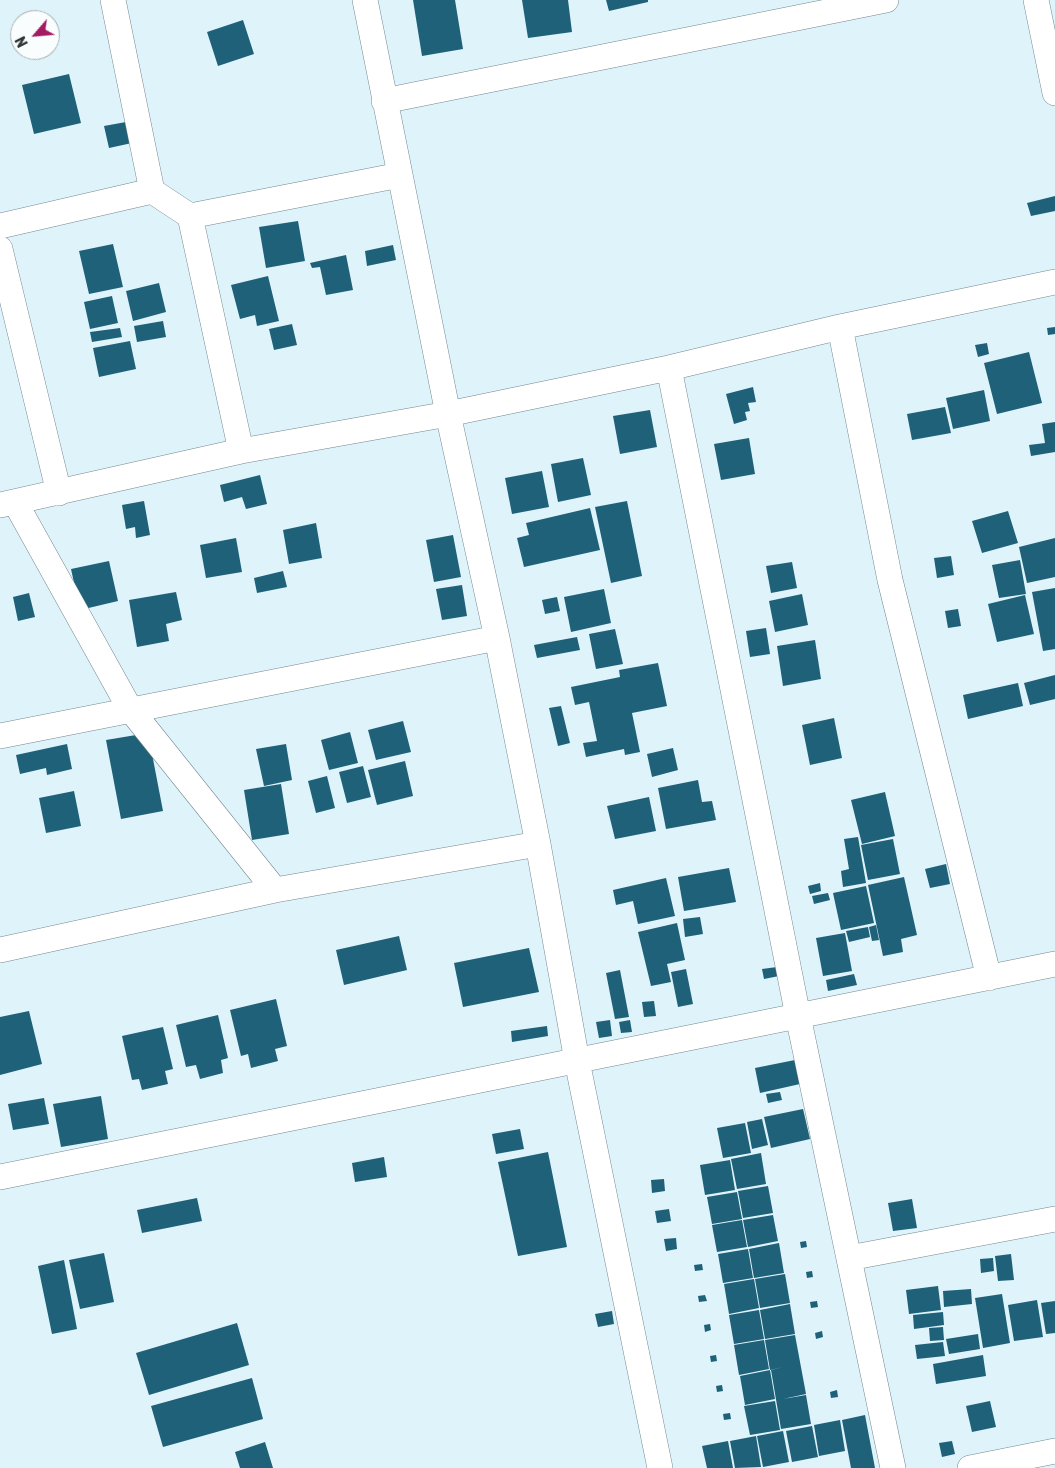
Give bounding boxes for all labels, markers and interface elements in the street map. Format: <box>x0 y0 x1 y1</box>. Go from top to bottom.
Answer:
north arrow <box>10 10 60 60</box>
text: N <box>12 33 32 50</box>

